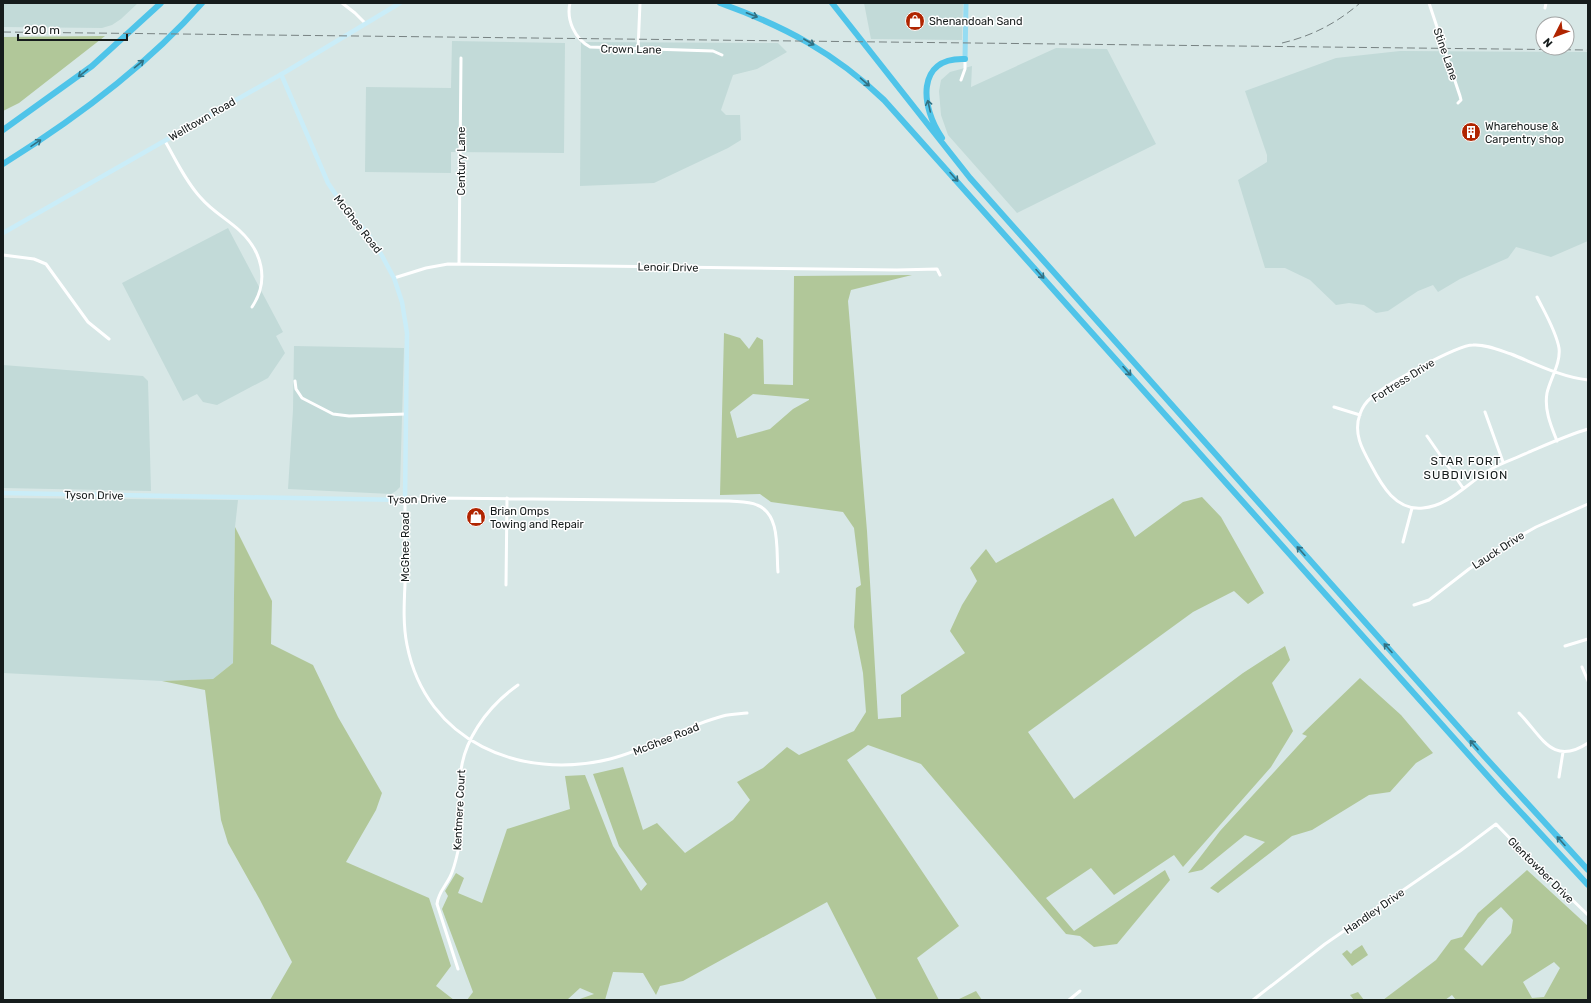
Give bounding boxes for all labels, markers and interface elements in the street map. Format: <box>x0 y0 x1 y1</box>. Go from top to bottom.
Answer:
shop icon: Shenandoah Sand <box>904 10 926 32</box>
one-way arrow <box>745 11 757 19</box>
place label: Shenandoah Sand <box>929 15 1023 28</box>
scale bar <box>18 16 127 42</box>
north arrow <box>1535 16 1575 56</box>
text: 200 m <box>24 23 60 37</box>
street label: Stine Lane <box>1431 26 1461 82</box>
text: N <box>1540 35 1555 50</box>
one-way arrow <box>803 38 815 46</box>
street label: Crown Lane <box>600 42 662 57</box>
one-way arrow <box>134 60 145 69</box>
one-way arrow <box>77 69 88 77</box>
one-way arrow <box>860 77 870 86</box>
street label: Welltown Road <box>167 95 238 144</box>
one-way arrow <box>924 99 932 112</box>
place label: Wharehouse & Carpentry shop <box>1485 120 1564 146</box>
building icon: Wharehouse & Carpentry shop <box>1460 121 1482 143</box>
street label: Century Lane <box>455 127 468 195</box>
one-way arrow <box>30 139 41 147</box>
one-way arrow <box>949 171 958 182</box>
street label: McGhee Road <box>331 193 384 256</box>
street label: Lenoir Drive <box>637 260 699 275</box>
one-way arrow <box>1036 268 1045 279</box>
street label: Fortress Drive <box>1369 356 1437 405</box>
one-way arrow <box>1122 365 1131 375</box>
district label: STAR FORT SUBDIVISION <box>1424 454 1508 482</box>
street label: Tyson Drive <box>64 488 124 503</box>
street label: Tyson Drive <box>387 492 447 507</box>
place label: Brian Omps Towing and Repair <box>490 505 584 531</box>
shop icon: Brian Omps Towing and Repair <box>465 506 487 528</box>
street label: McGhee Road <box>399 512 412 582</box>
street label: Lauck Drive <box>1470 529 1527 572</box>
one-way arrow <box>1297 545 1306 556</box>
one-way arrow <box>1384 643 1393 653</box>
street label: McGhee Road <box>631 720 701 759</box>
one-way arrow <box>1470 740 1479 750</box>
street label: Kentmere Court <box>451 769 468 851</box>
street label: Glentowber Drive <box>1505 835 1576 906</box>
one-way arrow <box>1557 837 1566 847</box>
street label: Handley Drive <box>1342 886 1407 937</box>

